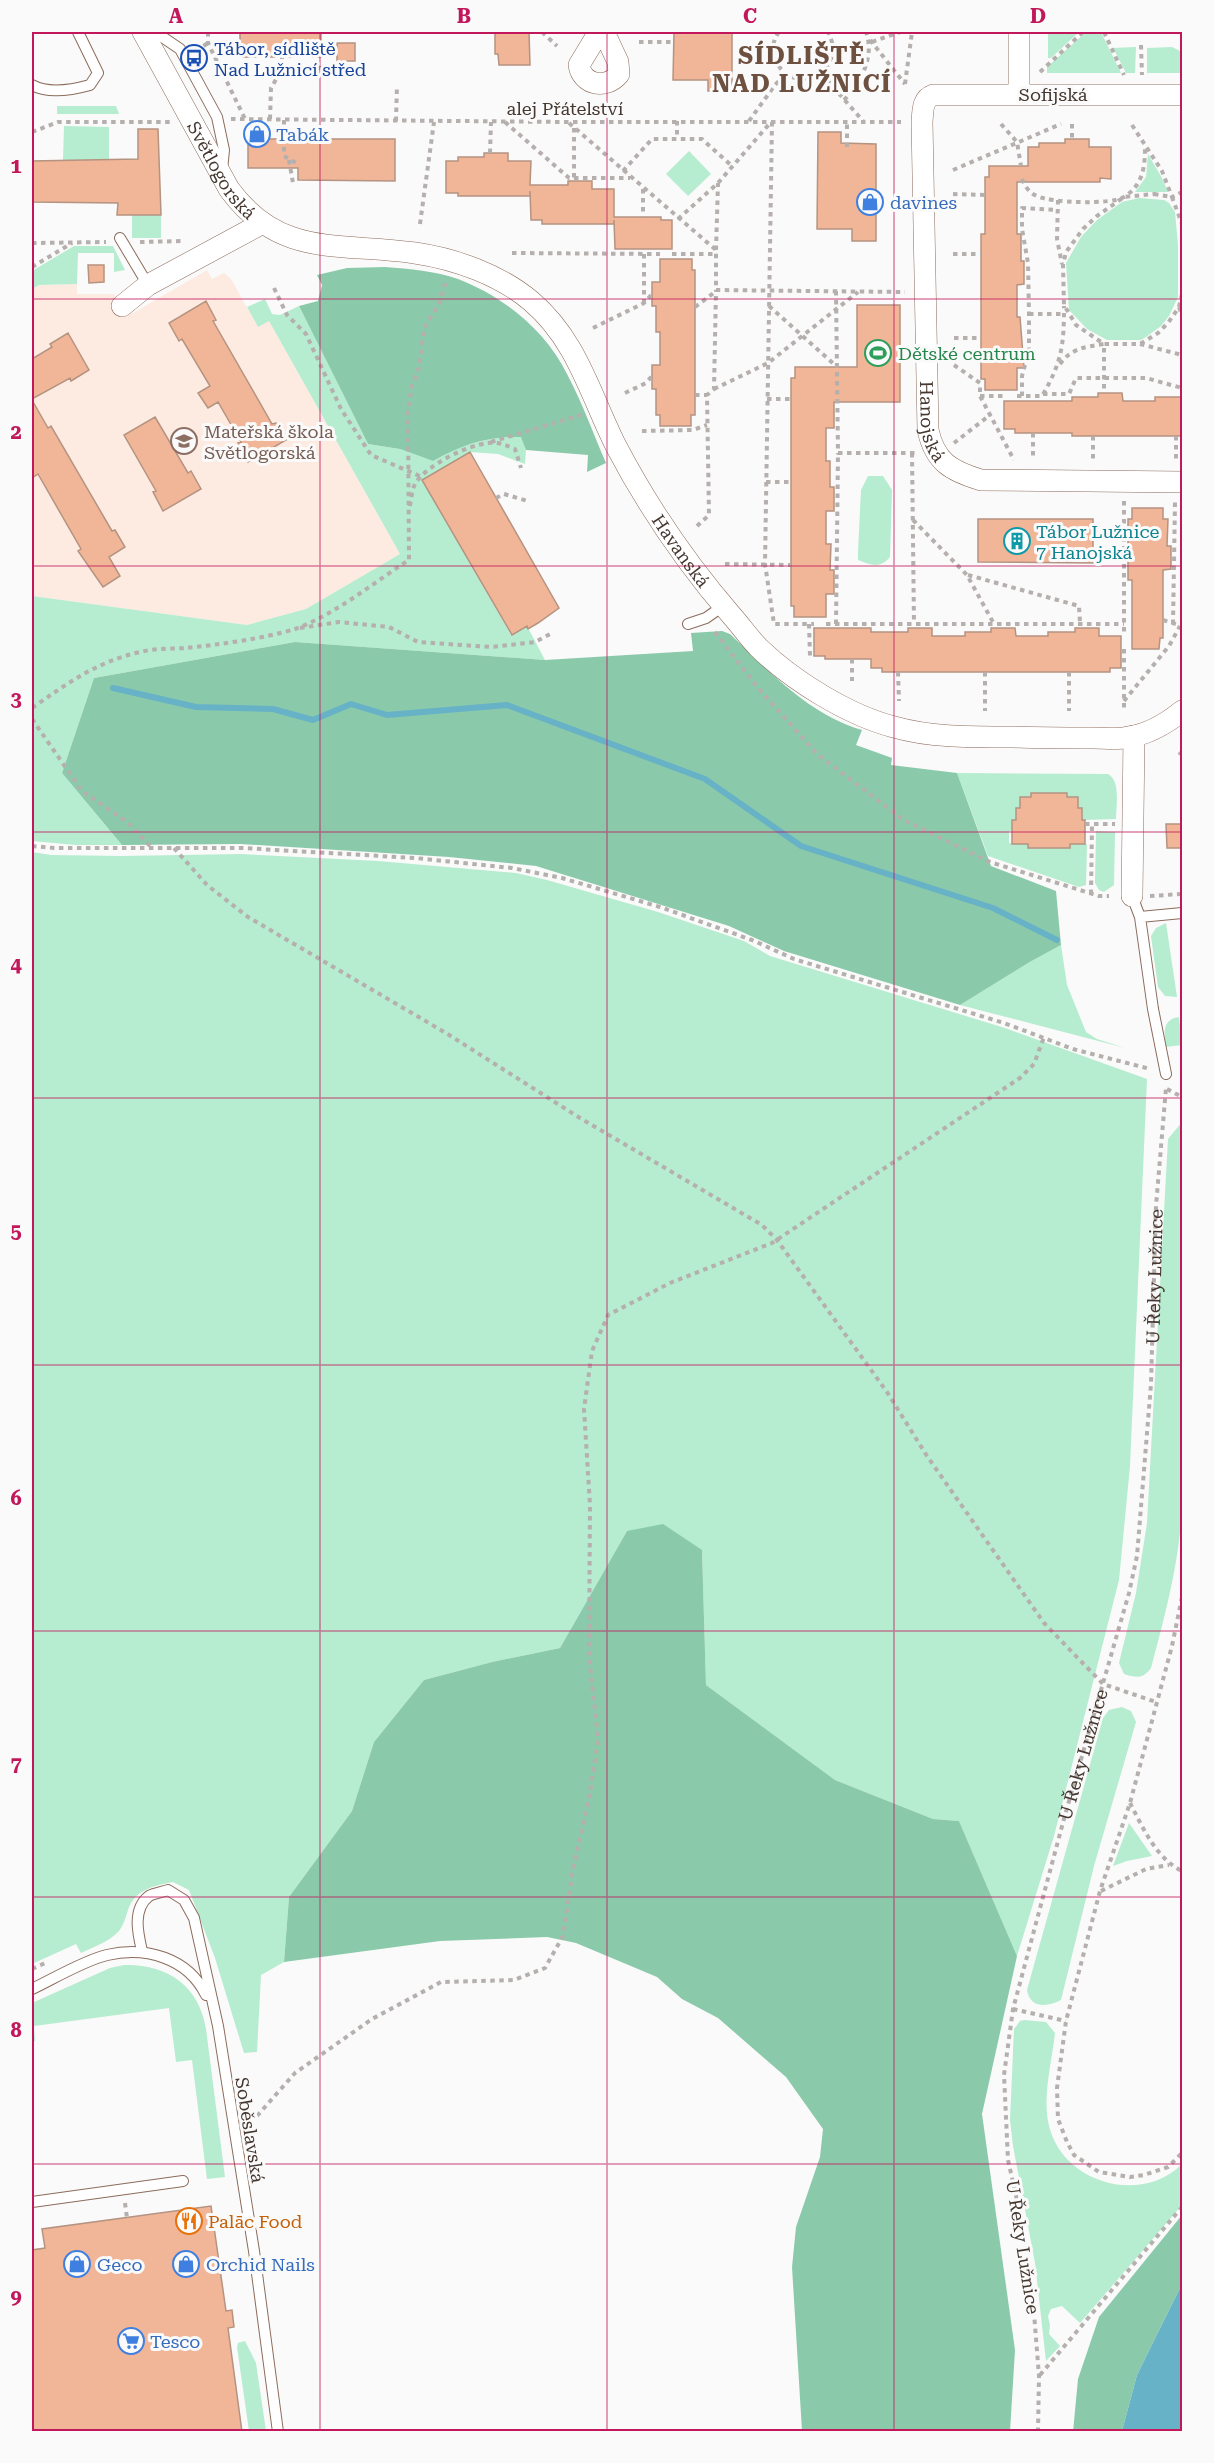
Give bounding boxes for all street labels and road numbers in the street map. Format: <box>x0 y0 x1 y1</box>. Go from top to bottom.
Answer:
street label: Sofijská <box>1019 84 1088 105</box>
street label: alej Přátelství <box>507 98 624 119</box>
street label: Světlogorská <box>183 117 260 223</box>
street label: Hanojská <box>917 381 950 466</box>
street label: Havanská <box>648 510 715 591</box>
street label: U Řeky Lužnice <box>1142 1208 1166 1345</box>
street label: U Řeky Lužnice <box>1054 1686 1111 1823</box>
street label: Soběslavská <box>231 2076 269 2185</box>
street label: U Řeky Lužnice <box>1002 2178 1044 2316</box>

